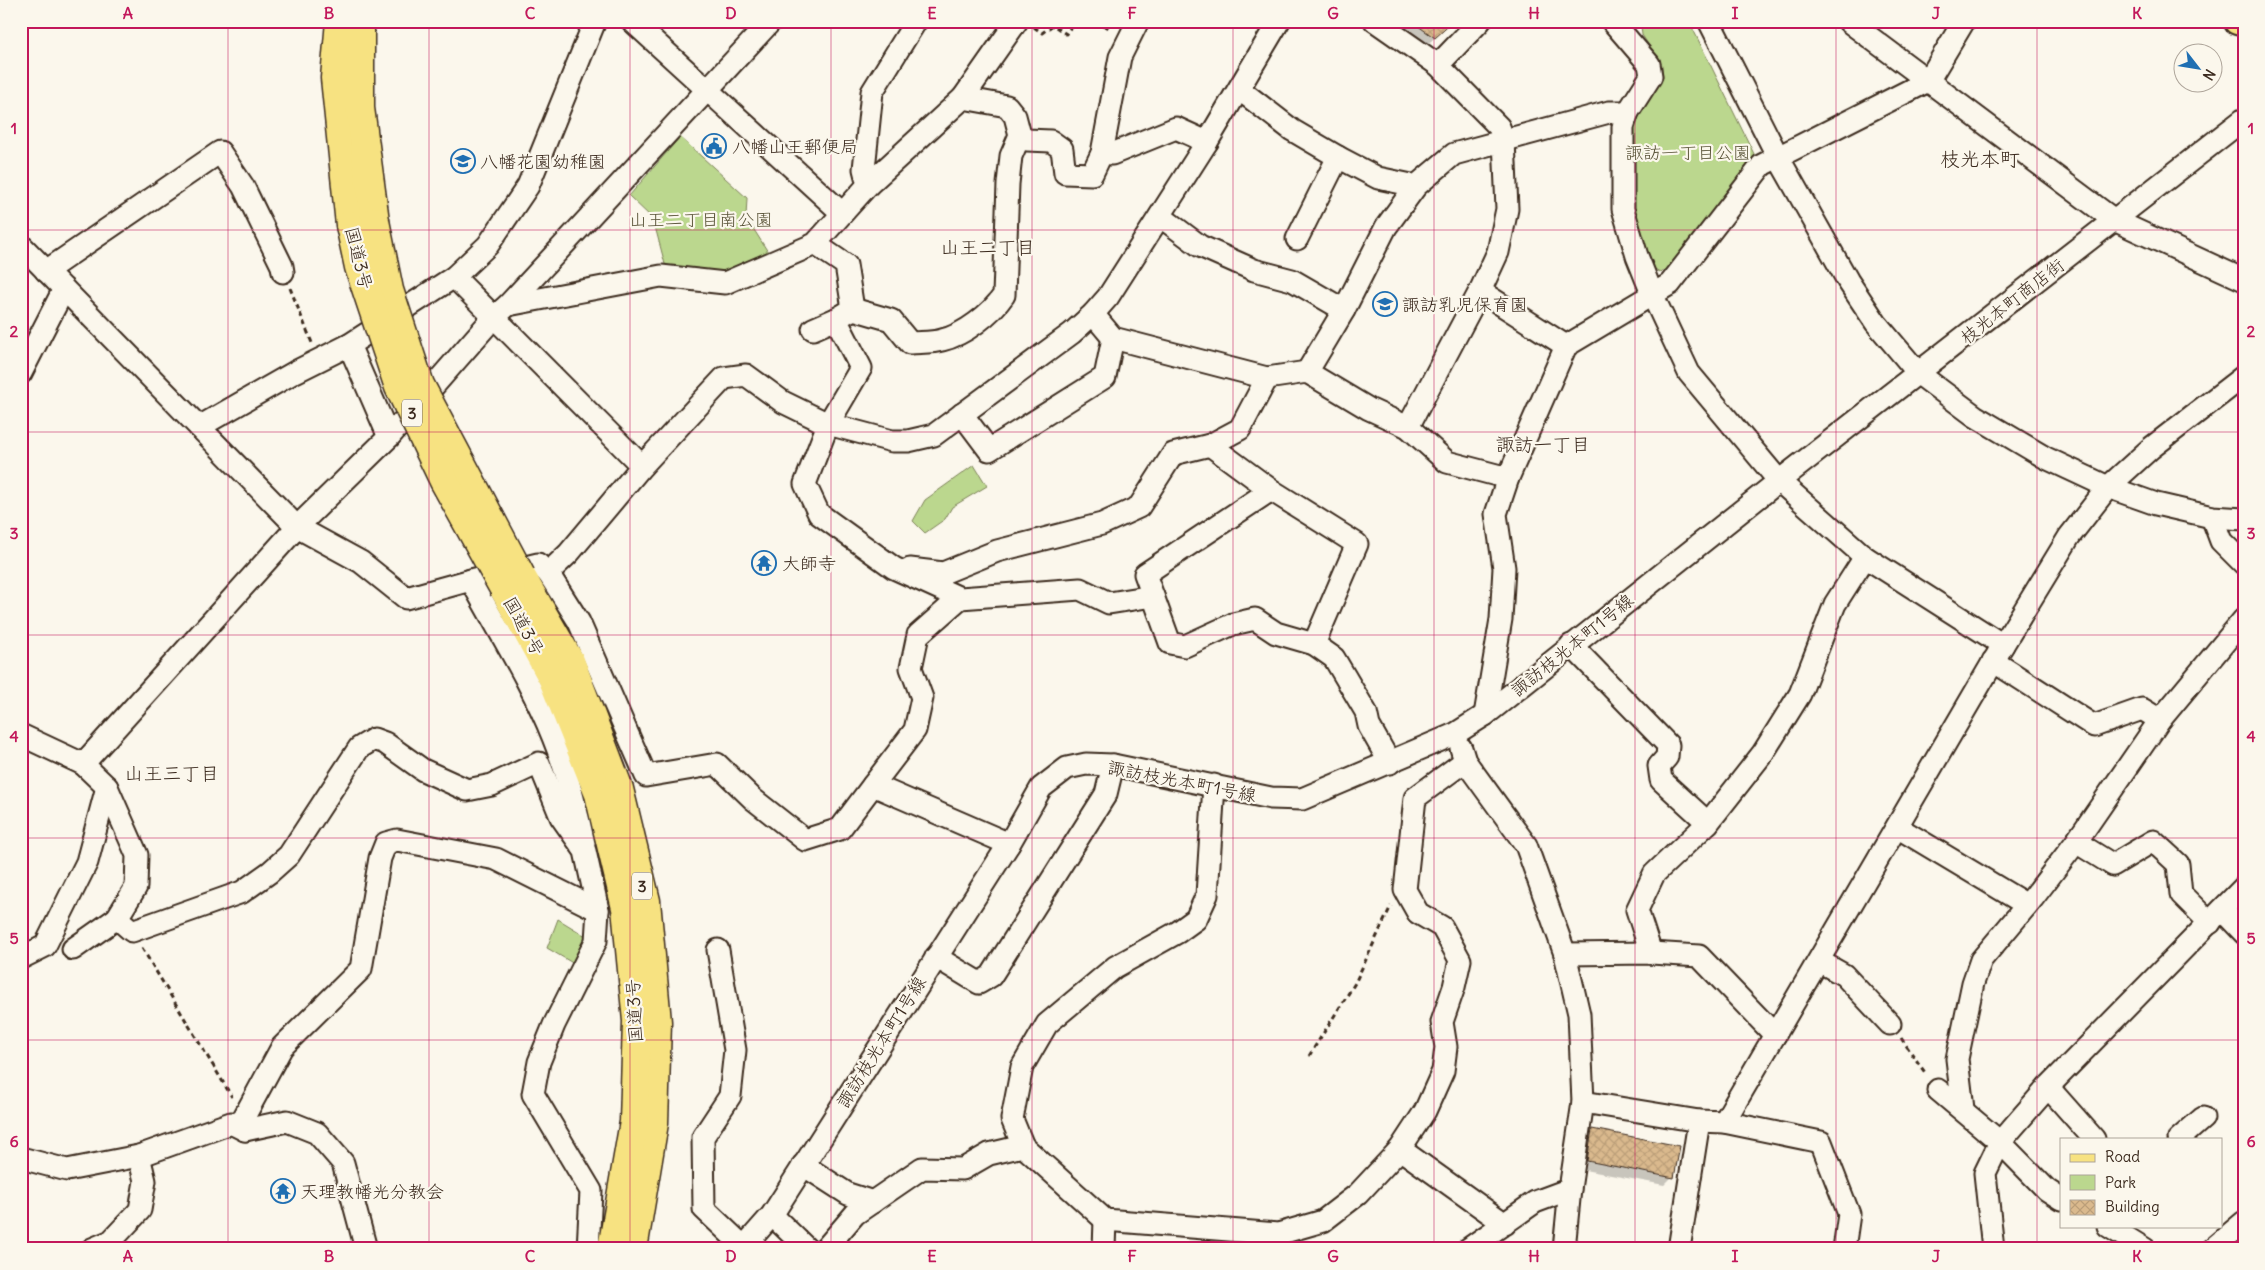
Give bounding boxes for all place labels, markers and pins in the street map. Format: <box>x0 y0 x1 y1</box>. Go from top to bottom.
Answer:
public building icon: 八幡山王郵便局 <box>701 133 727 159</box>
place label: 八幡山王郵便局 <box>732 135 858 158</box>
school or university icon: 八幡花園幼稚園 <box>450 148 476 174</box>
place label: 八幡花園幼稚園 <box>480 150 606 173</box>
school or university icon: 諏訪乳児保育園 <box>1372 291 1398 317</box>
place label: 諏訪乳児保育園 <box>1402 293 1528 316</box>
temple icon: 大師寺 <box>751 550 777 576</box>
place label: 大師寺 <box>782 552 836 575</box>
temple icon: 天理教幡光分教会 <box>270 1178 296 1204</box>
place label: 天理教幡光分教会 <box>300 1180 444 1203</box>

